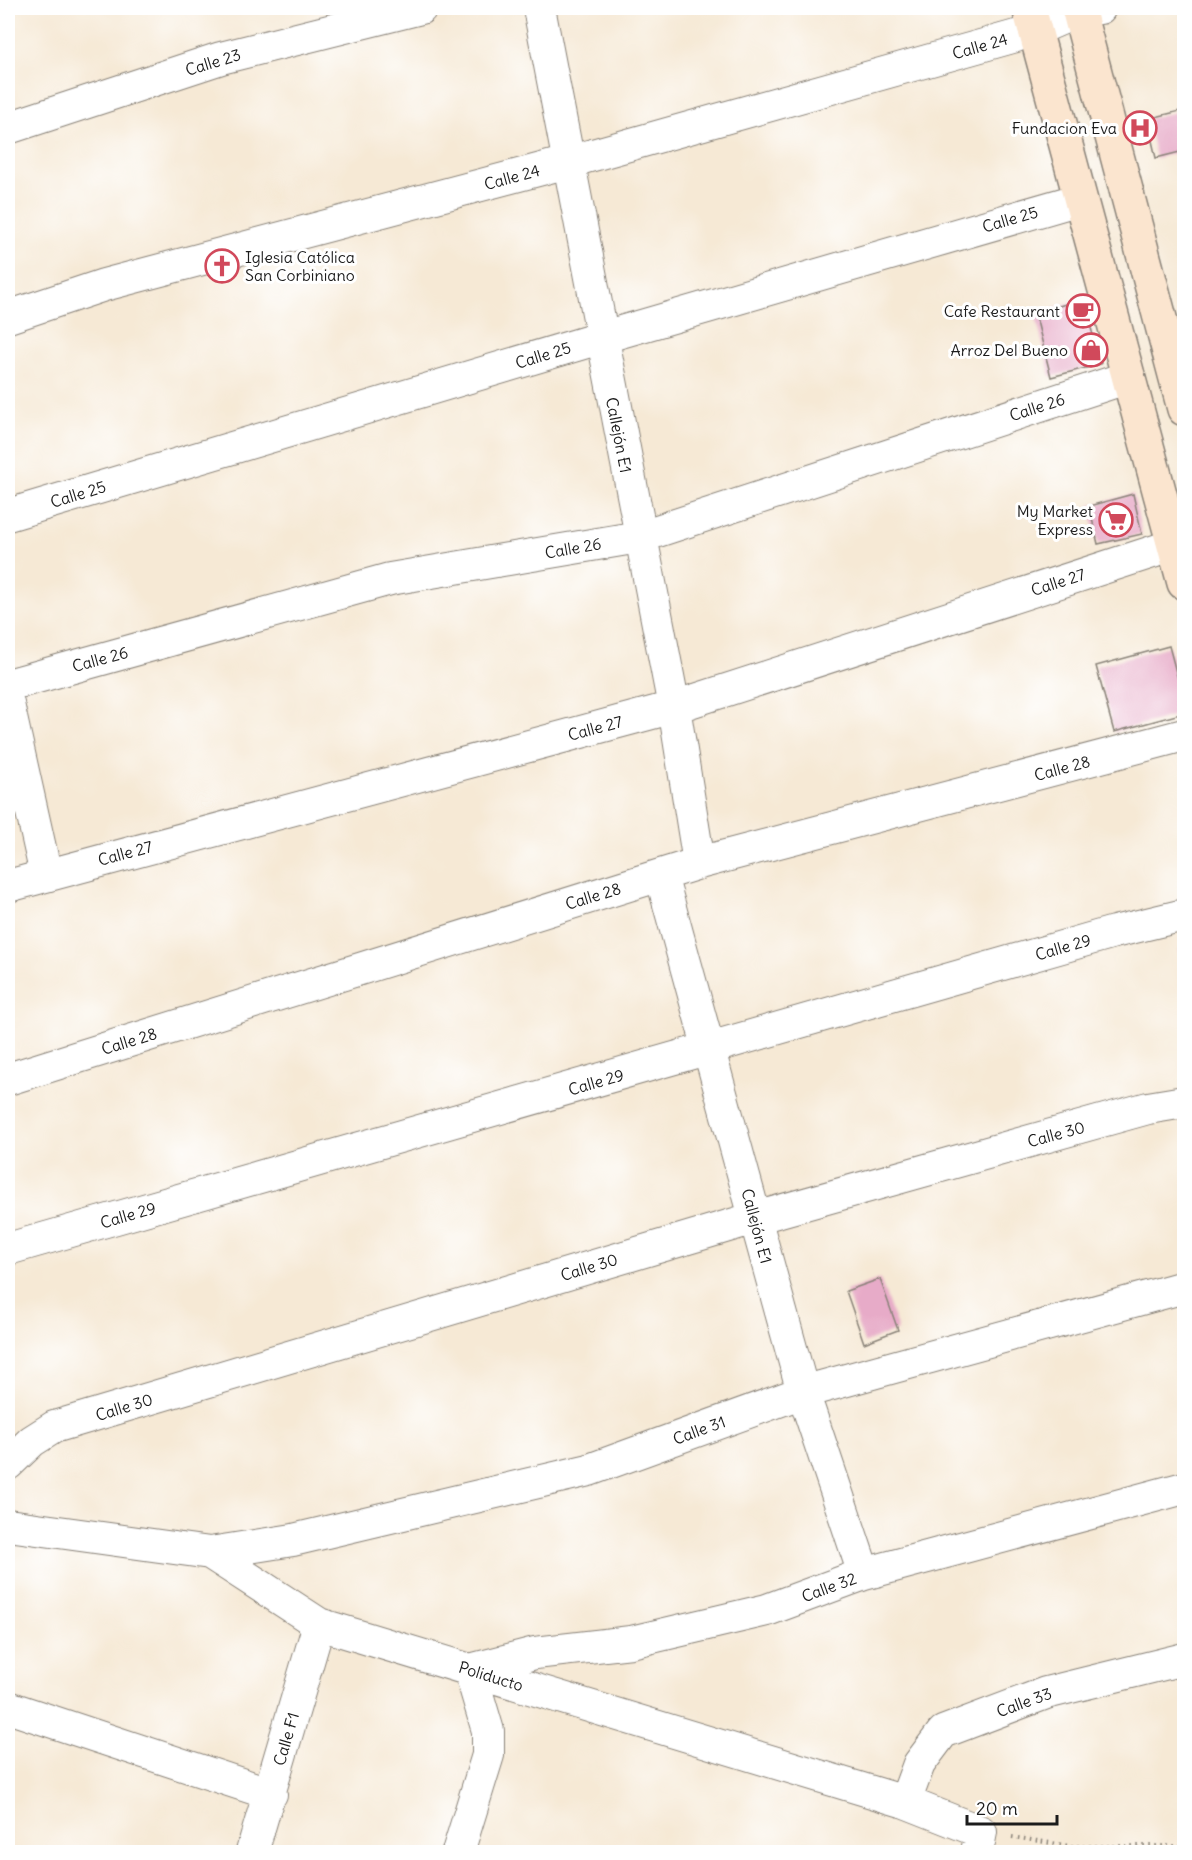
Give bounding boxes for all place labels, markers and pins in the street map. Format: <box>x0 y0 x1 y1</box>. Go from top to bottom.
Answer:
hospital icon: Fundacion Eva <box>1122 110 1158 146</box>
place label: Fundacion Eva <box>1012 118 1117 138</box>
place label: Iglesia Católica San Corbiniano <box>245 247 355 285</box>
church icon: Iglesia Católica San Corbiniano <box>204 248 240 284</box>
cafe icon: Cafe Restaurant <box>1065 293 1101 329</box>
place label: Cafe Restaurant <box>944 301 1061 321</box>
shop icon: Arroz Del Bueno <box>1073 332 1109 368</box>
place label: Arroz Del Bueno <box>951 340 1068 360</box>
place label: My Market Express <box>1017 501 1094 539</box>
supermarket icon: My Market Express <box>1098 502 1134 538</box>

